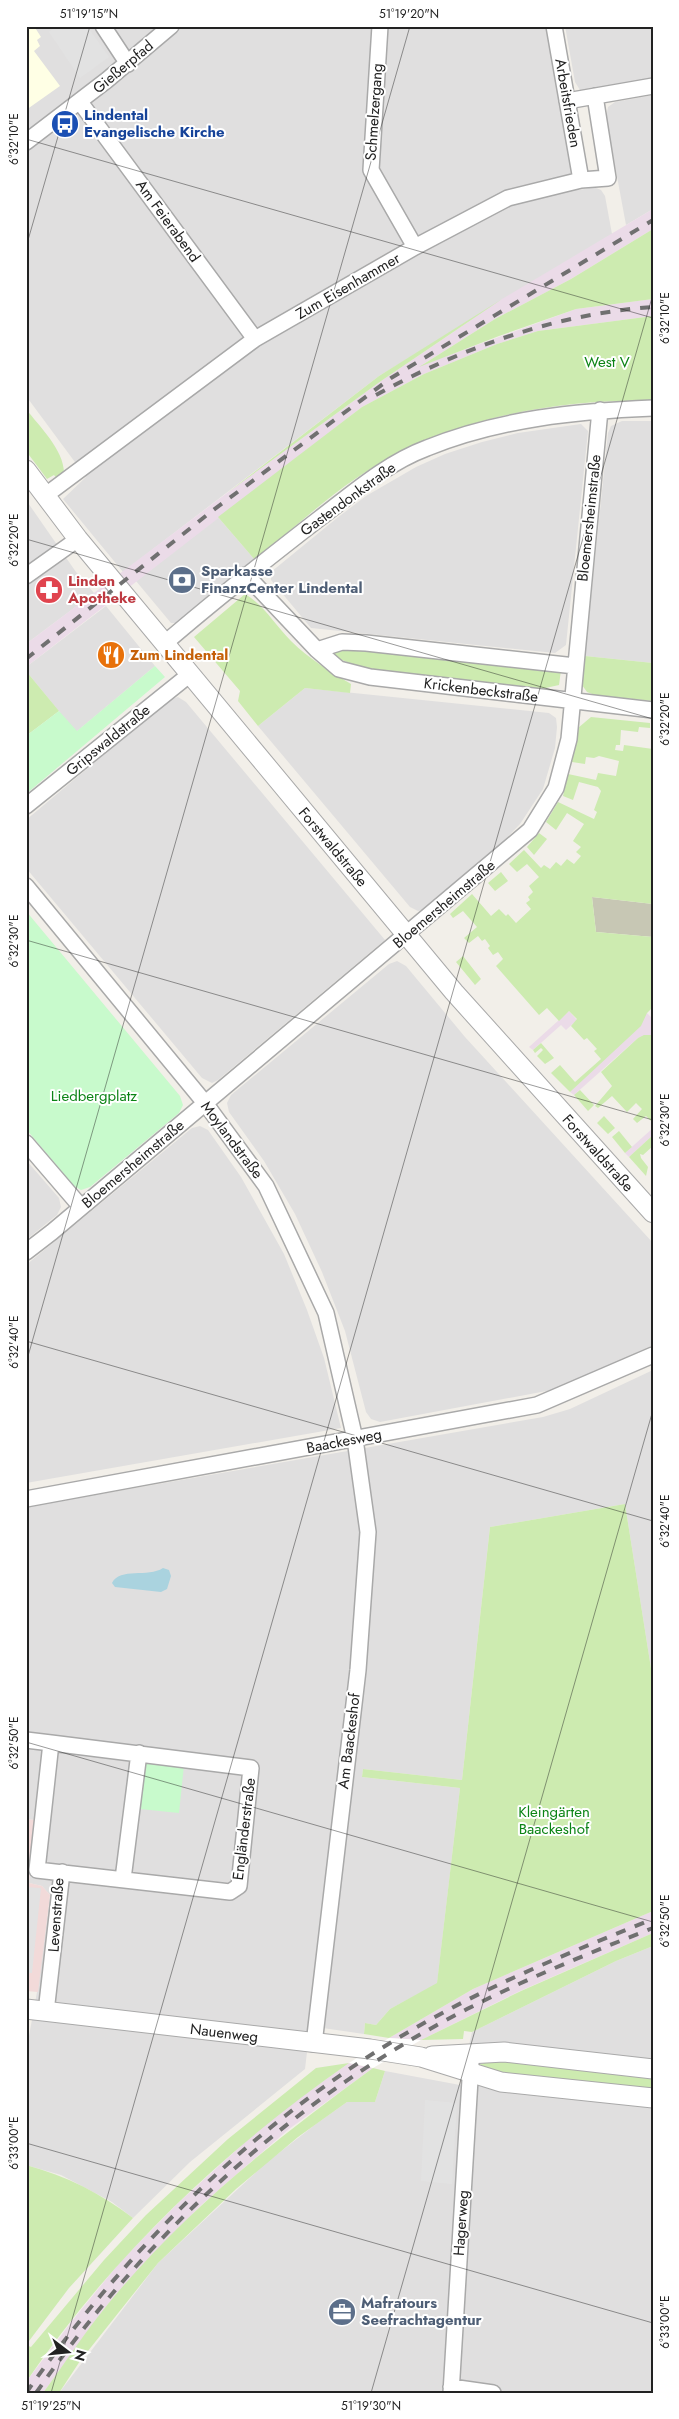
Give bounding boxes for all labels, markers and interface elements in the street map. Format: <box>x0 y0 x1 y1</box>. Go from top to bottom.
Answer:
text: 51°19'15"N <box>60 5 118 23</box>
text: 51°19'20"N <box>379 5 439 23</box>
street label: Gießerpfad <box>88 35 158 99</box>
street label: Arbeitsfrieden <box>549 57 587 149</box>
street label: Schmelzergang <box>360 63 388 161</box>
place label: Lindental Evangelische Kirche <box>84 104 225 143</box>
bus stop icon: Lindental Evangelische Kirche <box>50 109 80 139</box>
text: 6°32'10"E <box>5 113 23 165</box>
street label: Am Feierabend <box>130 175 206 267</box>
street label: Zum Eisenhammer <box>292 247 405 325</box>
text: 6°32'10"E <box>656 292 674 344</box>
park label: West V <box>584 351 630 373</box>
street label: Bloemersheimstraße <box>571 453 607 583</box>
street label: Gastendonkstraße <box>296 457 401 541</box>
text: 6°32'20"E <box>5 513 23 567</box>
place label: Sparkasse FinanzCenter Lindental <box>201 560 362 599</box>
bank icon: Sparkasse FinanzCenter Lindental <box>167 565 197 595</box>
place label: Linden Apotheke <box>67 570 136 609</box>
pharmacy icon: Linden Apotheke <box>34 575 64 605</box>
restaurant icon: Zum Lindental <box>96 640 126 670</box>
place label: Zum Lindental <box>130 644 228 666</box>
street label: Krickenbeckstraße <box>423 672 540 708</box>
text: 6°32'20"E <box>656 692 674 746</box>
street label: Gripswaldstraße <box>61 699 155 781</box>
street label: Forstwaldstraße <box>293 803 373 892</box>
street label: Bloemersheimstraße <box>388 854 500 953</box>
text: 6°32'30"E <box>5 915 23 967</box>
park label: Liedbergplatz <box>51 1085 137 1107</box>
text: 6°32'30"E <box>656 1094 674 1146</box>
street label: Moylandstraße <box>196 1097 269 1184</box>
street label: Forstwaldstraße <box>557 1109 639 1197</box>
street label: Bloemersheimstraße <box>77 1114 189 1213</box>
text: 6°32'40"E <box>5 1315 23 1369</box>
street label: Baackesweg <box>304 1423 384 1459</box>
text: 6°32'40"E <box>656 1494 674 1548</box>
street label: Am Baackeshof <box>332 1691 366 1790</box>
text: 6°32'50"E <box>5 1716 23 1770</box>
street label: Engländerstraße <box>227 1776 261 1881</box>
park label: Kleingärten Baackeshof <box>518 1801 590 1840</box>
street label: Levenstraße <box>42 1877 70 1953</box>
text: 6°32'50"E <box>656 1894 674 1948</box>
street label: Nauenweg <box>189 2018 259 2048</box>
text: 6°33'00"E <box>5 2116 23 2170</box>
street label: Hagerweg <box>448 2189 474 2257</box>
place label: Mafratours Seefrachtagentur <box>361 2292 483 2331</box>
text: 6°33'00"E <box>656 2295 674 2349</box>
office icon: Mafratours Seefrachtagentur <box>327 2297 357 2327</box>
north arrow <box>42 2326 92 2376</box>
text: N <box>69 2347 92 2364</box>
text: 51°19'25"N <box>21 2397 81 2415</box>
text: 51°19'30"N <box>341 2397 401 2415</box>

